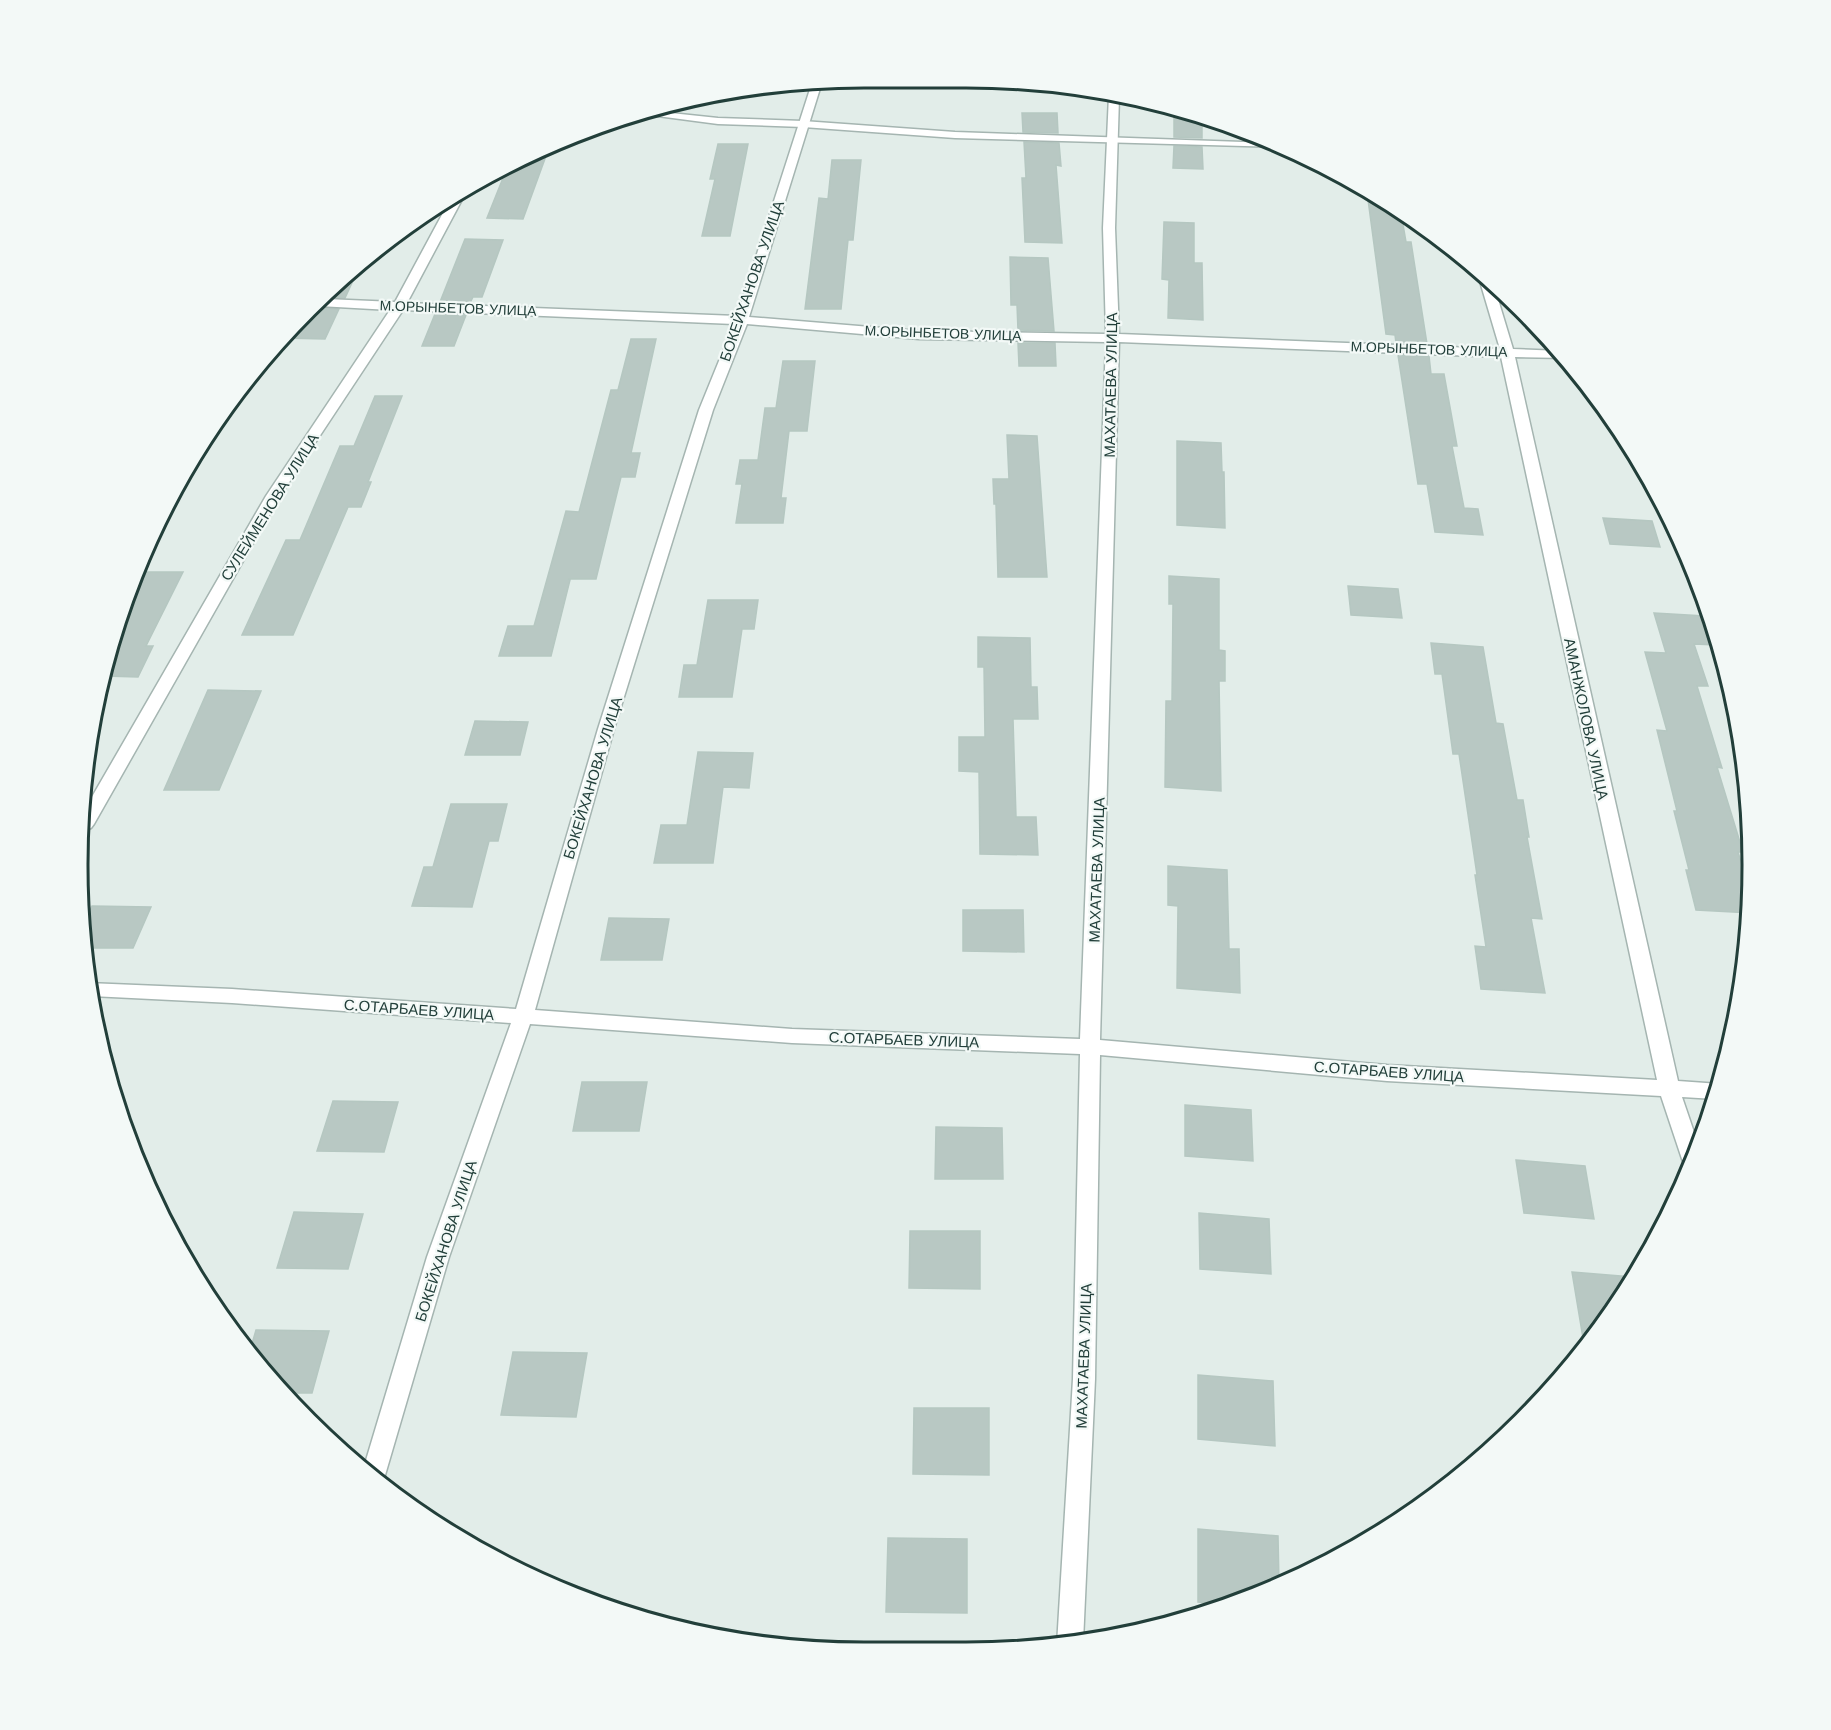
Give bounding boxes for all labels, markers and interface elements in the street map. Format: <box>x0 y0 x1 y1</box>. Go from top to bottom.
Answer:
street label: БОКЕЙХАНОВА УЛИЦА <box>716 198 788 364</box>
street label: М.ОРЫНБЕТОВ УЛИЦА <box>379 297 537 319</box>
street label: МАХАТАЕВА УЛИЦА <box>1101 312 1121 458</box>
street label: М.ОРЫНБЕТОВ УЛИЦА <box>864 322 1022 344</box>
street label: М.ОРЫНБЕТОВ УЛИЦА <box>1350 338 1508 360</box>
street label: СУЛЕЙМЕНОВА УЛИЦА <box>217 430 323 584</box>
street label: АМАНЖОЛОВА УЛИЦА <box>1560 636 1612 802</box>
street label: БОКЕЙХАНОВА УЛИЦА <box>560 695 626 861</box>
street label: МАХАТАЕВА УЛИЦА <box>1085 797 1109 943</box>
street label: С.ОТАРБАЕВ УЛИЦА <box>343 996 495 1024</box>
street label: С.ОТАРБАЕВ УЛИЦА <box>828 1028 980 1052</box>
street label: С.ОТАРБАЕВ УЛИЦА <box>1313 1058 1465 1086</box>
street label: БОКЕЙХАНОВА УЛИЦА <box>411 1158 481 1324</box>
street label: МАХАТАЕВА УЛИЦА <box>1072 1283 1096 1429</box>

